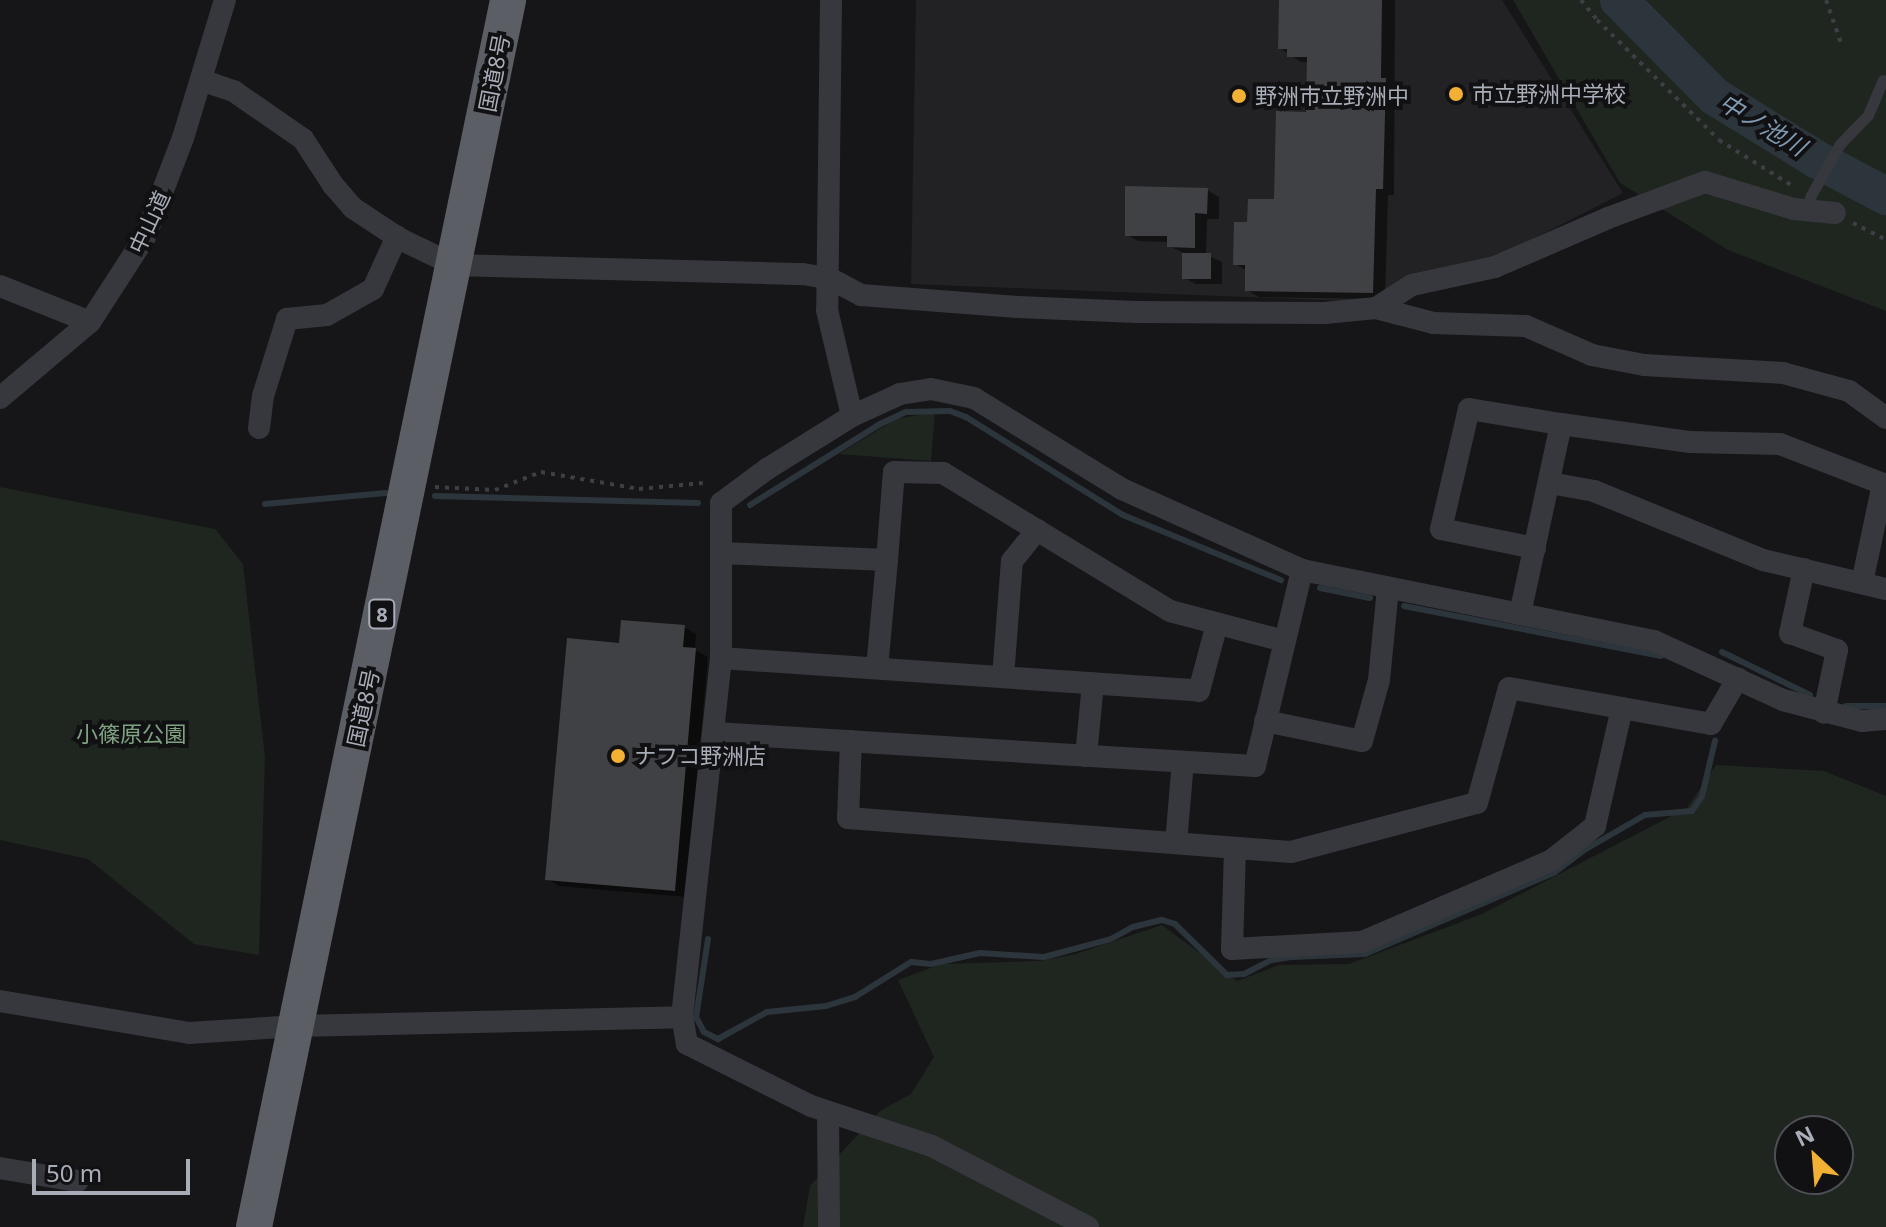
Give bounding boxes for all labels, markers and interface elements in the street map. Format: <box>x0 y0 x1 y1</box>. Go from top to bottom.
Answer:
street label: 国道8号 <box>474 32 514 114</box>
place label: 市立野洲中学校 <box>1472 81 1626 107</box>
place label: 野洲市立野洲中 <box>1255 83 1409 109</box>
marker: 市立野洲中学校 <box>1447 85 1465 103</box>
marker: 野洲市立野洲中 <box>1230 87 1248 105</box>
water label: 中ノ池川 <box>1714 87 1812 161</box>
street label: 中山道 <box>123 187 175 257</box>
road number: 8 <box>368 598 396 630</box>
street label: 国道8号 <box>342 667 384 749</box>
park label: 小篠原公園 <box>76 721 186 747</box>
place label: ナフコ野洲店 <box>634 743 766 769</box>
marker: ナフコ野洲店 <box>609 747 627 765</box>
north arrow <box>1774 1115 1854 1195</box>
text: N <box>1790 1118 1819 1153</box>
scale bar <box>36 1143 194 1193</box>
text: 50 m <box>46 1156 102 1189</box>

